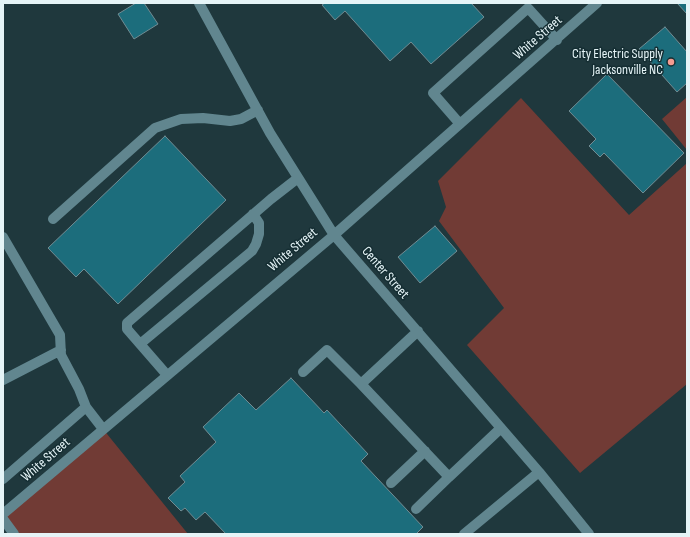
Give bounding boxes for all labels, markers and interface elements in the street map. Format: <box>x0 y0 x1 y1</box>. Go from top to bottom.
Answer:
street label: White Street <box>510 12 566 64</box>
place label: City Electric Supply Jacksonville NC <box>572 46 663 78</box>
marker: City Electric Supply Jacksonville NC <box>666 57 676 67</box>
street label: White Street <box>265 225 321 275</box>
street label: Center Street <box>358 243 412 303</box>
street label: White Street <box>18 434 74 486</box>

